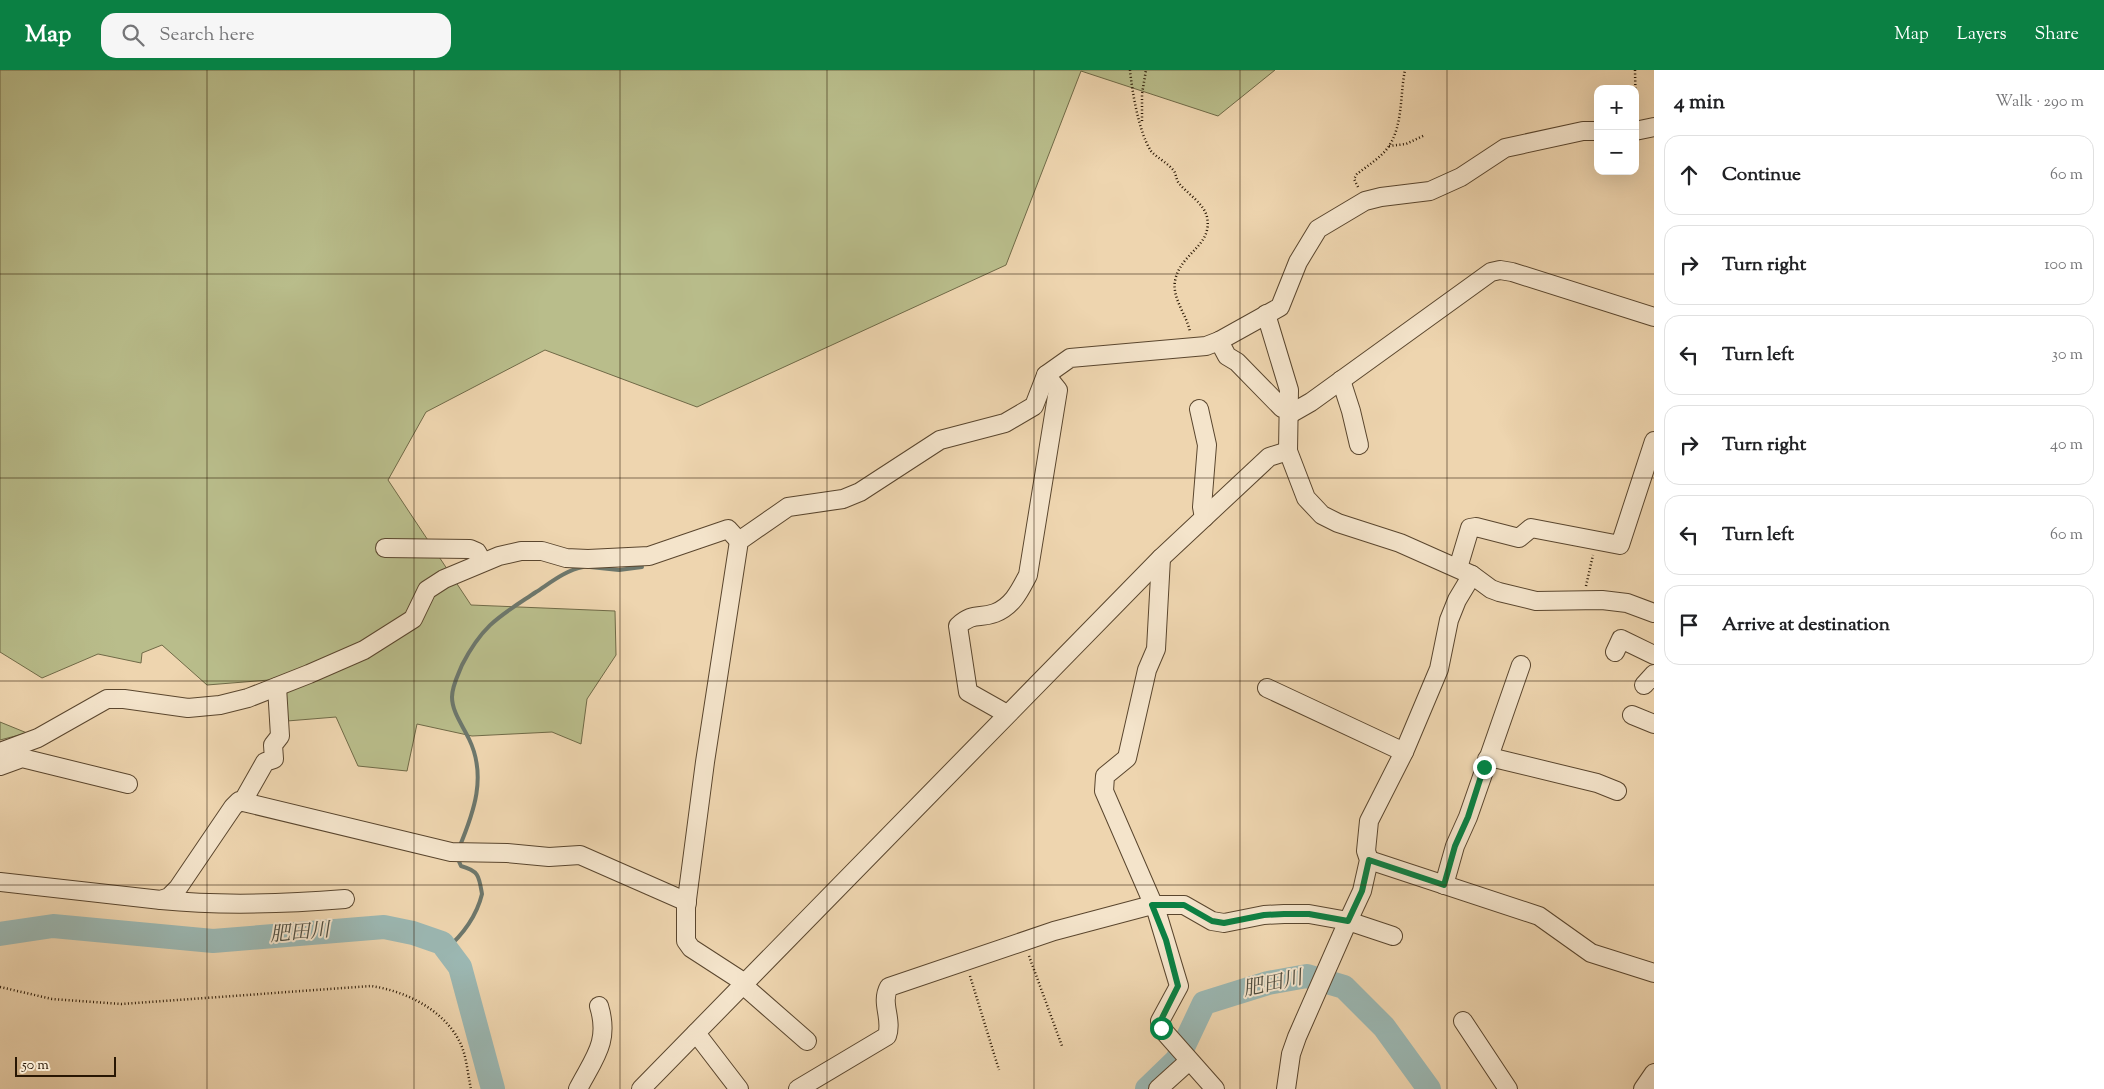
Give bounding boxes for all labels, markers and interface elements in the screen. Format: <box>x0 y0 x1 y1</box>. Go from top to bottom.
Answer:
search box <box>101 13 451 58</box>
text: Map <box>25 18 71 52</box>
icon: search <box>119 21 147 49</box>
text: Search here <box>159 22 255 49</box>
text: Map <box>1894 22 1929 48</box>
text: Layers <box>1957 22 2007 48</box>
text: Share <box>2035 22 2079 48</box>
map controls <box>1594 85 1639 175</box>
button: + <box>1594 85 1639 130</box>
text: 4 min <box>1674 88 1725 118</box>
text: Walk · 290 m <box>1995 91 2084 114</box>
button: − <box>1594 130 1639 175</box>
icon: ahead <box>1675 161 1703 189</box>
text: Continue <box>1722 162 1801 189</box>
text: 60 m <box>2050 164 2083 187</box>
icon: right <box>1675 251 1703 279</box>
text: Turn right <box>1722 252 1806 279</box>
text: 100 m <box>2044 254 2083 277</box>
icon: left <box>1675 341 1703 369</box>
text: Turn left <box>1722 342 1794 369</box>
text: 30 m <box>2052 344 2083 367</box>
icon: right <box>1675 431 1703 459</box>
text: Turn right <box>1722 432 1806 459</box>
text: 40 m <box>2050 434 2083 457</box>
icon: left <box>1675 521 1703 549</box>
text: Turn left <box>1722 522 1794 549</box>
text: 60 m <box>2050 524 2083 547</box>
icon: arrive <box>1675 611 1703 639</box>
text: Arrive at destination <box>1722 612 1890 639</box>
route end <box>1473 756 1496 779</box>
water label: 肥田川 <box>269 917 333 951</box>
water label: 肥田川 <box>1241 964 1307 1005</box>
route start <box>1150 1017 1173 1040</box>
scale bar <box>15 1054 116 1077</box>
text: 50 m <box>22 1056 49 1076</box>

